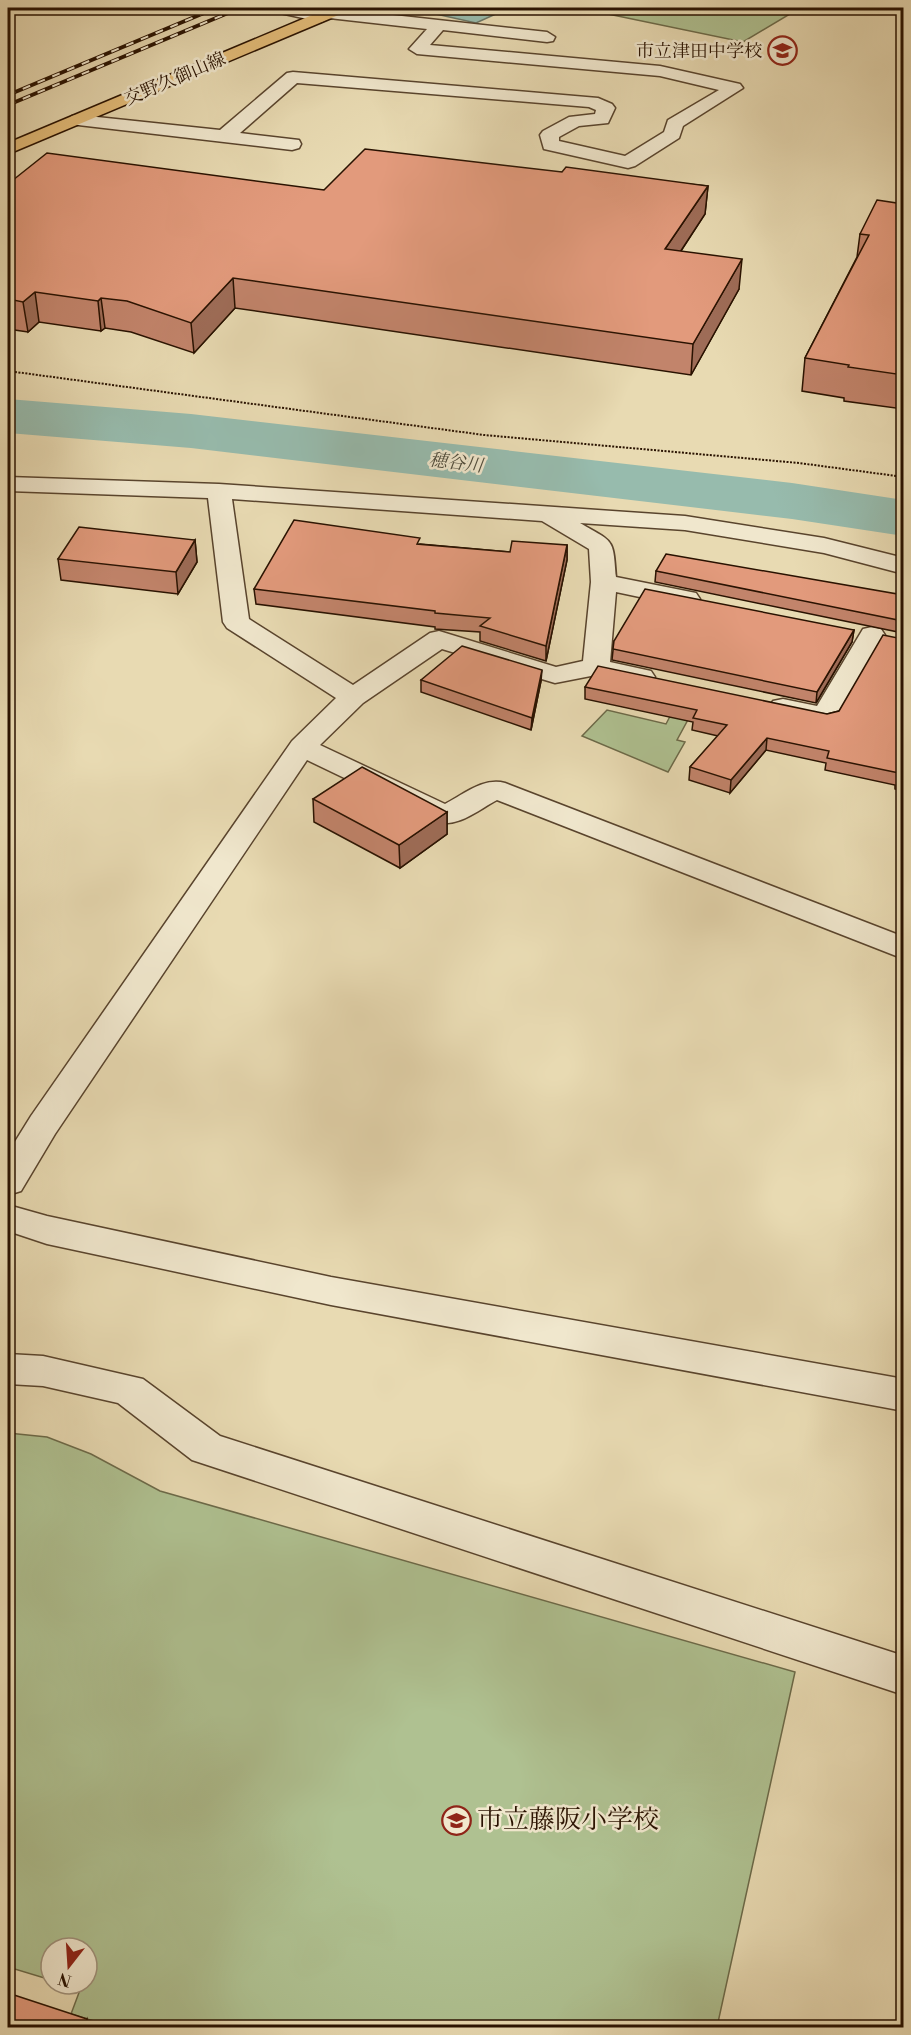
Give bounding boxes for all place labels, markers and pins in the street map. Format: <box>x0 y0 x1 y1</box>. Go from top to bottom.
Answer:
school or university icon: 市立津田中学校 <box>767 35 799 67</box>
place label: 市立津田中学校 <box>636 40 762 63</box>
school or university icon: 市立藤阪小学校 <box>440 1804 472 1836</box>
place label: 市立藤阪小学校 <box>477 1804 659 1836</box>

